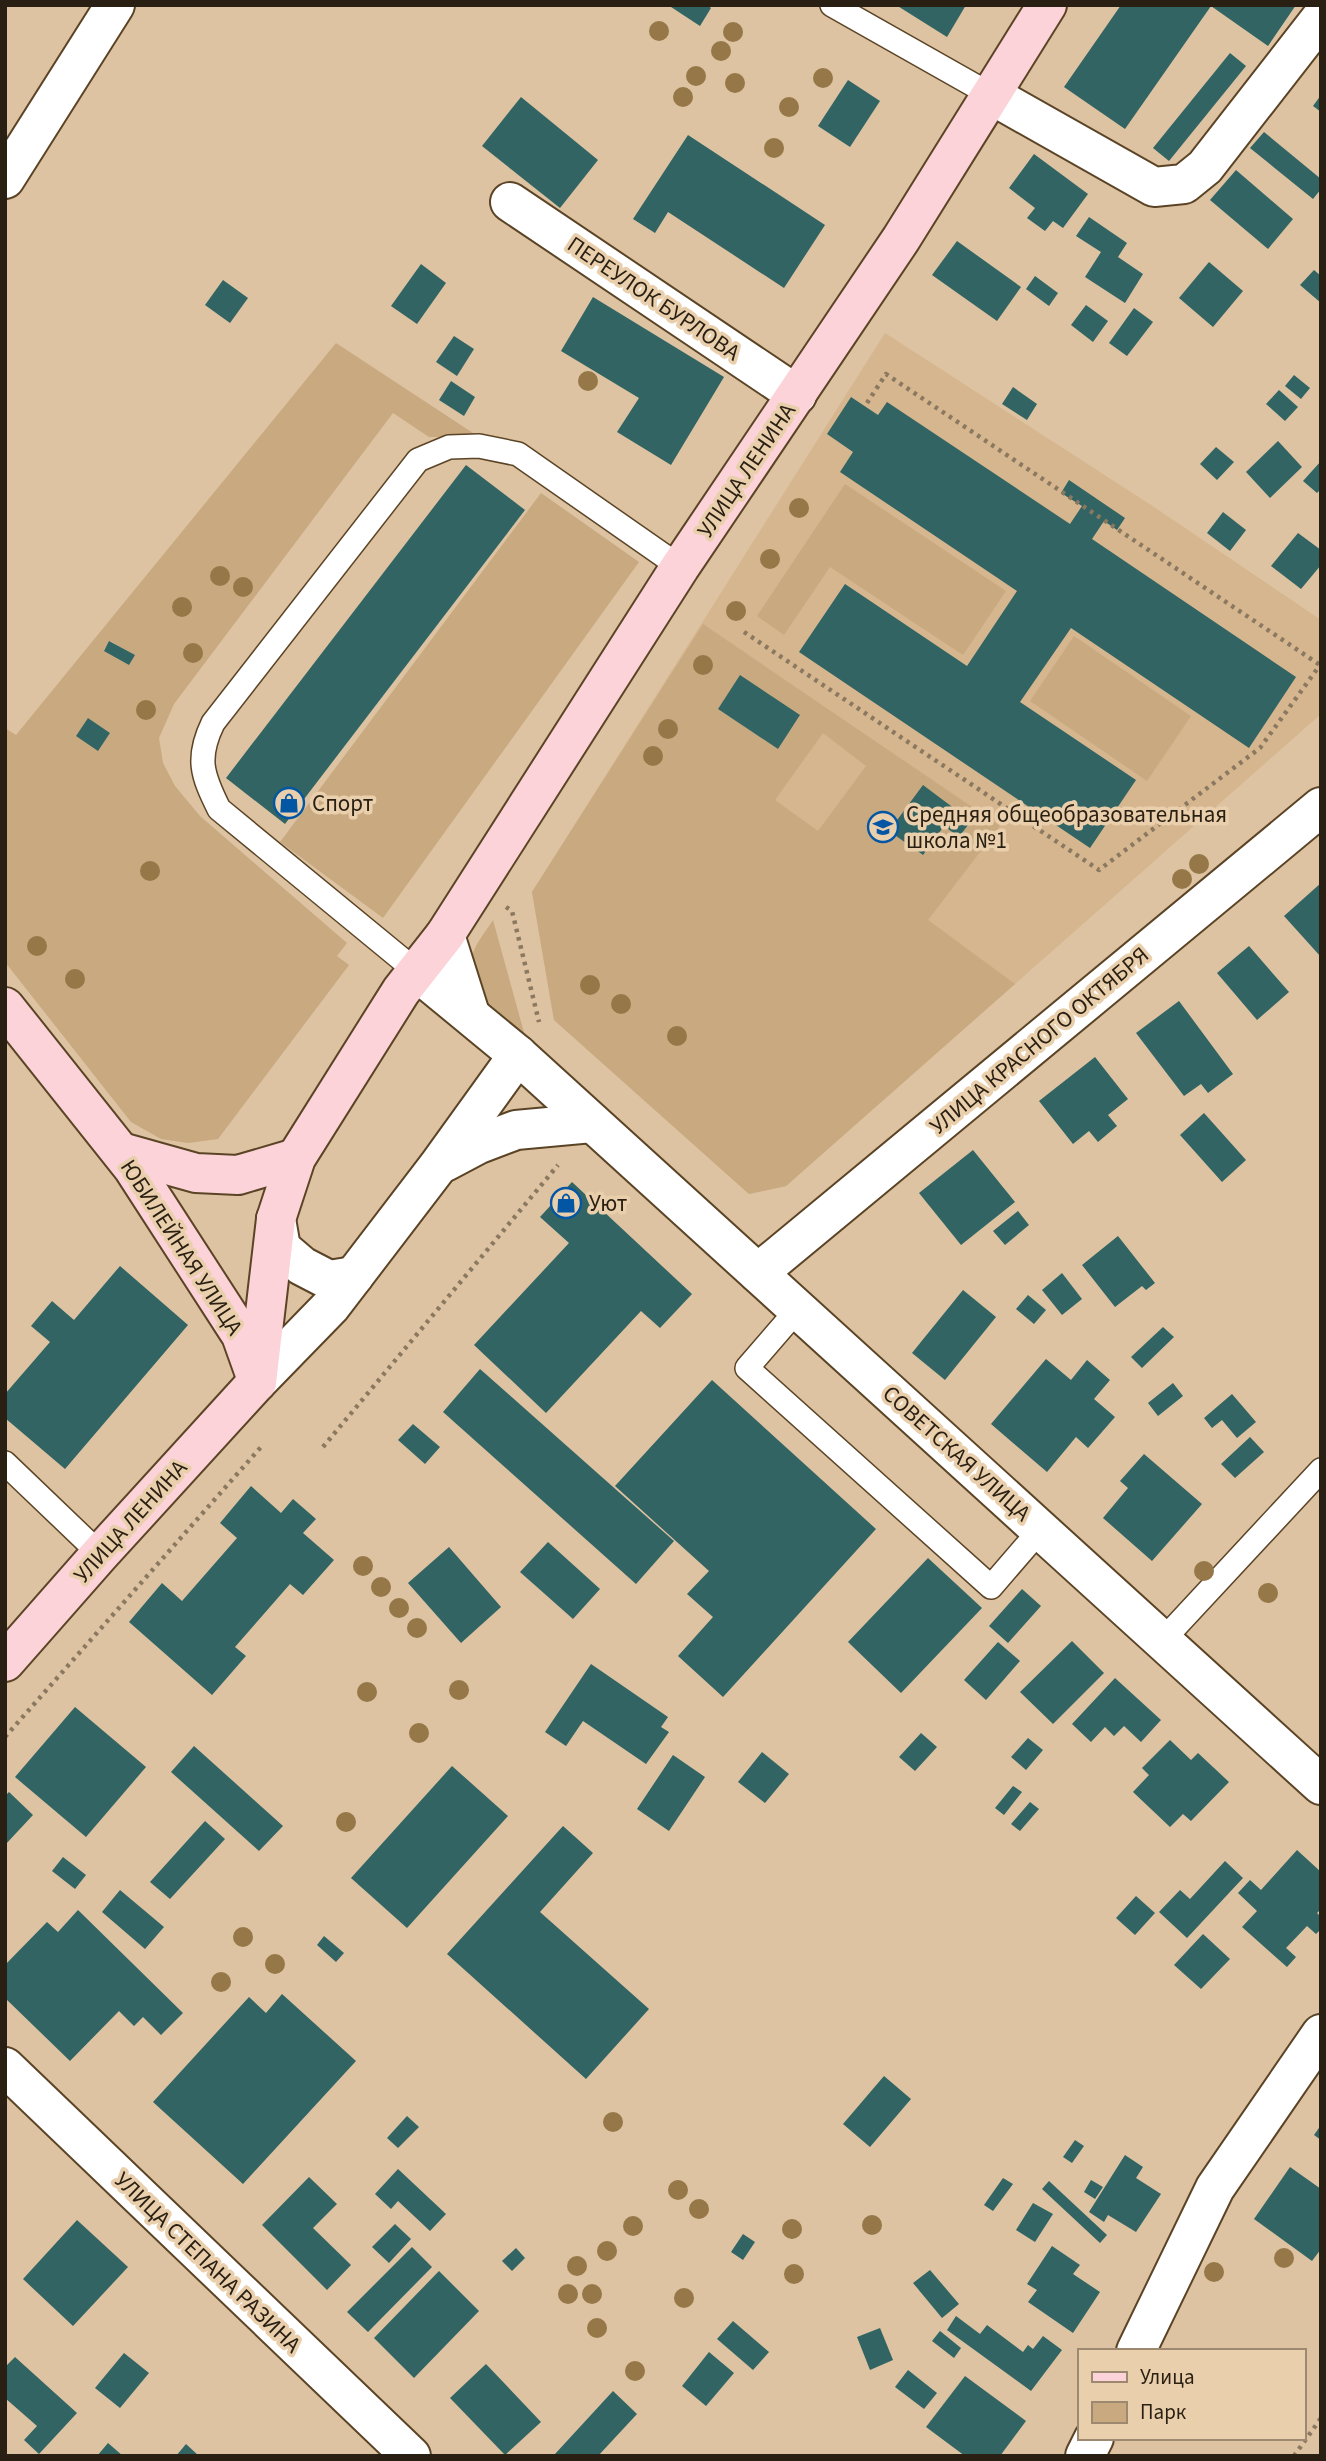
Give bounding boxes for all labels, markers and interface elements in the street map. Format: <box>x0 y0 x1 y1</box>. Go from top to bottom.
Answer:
street label: ПЕРЕУЛОК БУРЛОВА <box>561 228 747 369</box>
street label: УЛИЦА ЛЕНИНА <box>689 396 804 544</box>
shop icon: Спорт <box>272 786 306 820</box>
place label: Спорт <box>312 787 373 820</box>
place label: Средняя общеобразовательная школа №1 <box>906 798 1227 857</box>
school or university icon: Средняя общеобразовательная школа №1 <box>866 810 900 844</box>
street label: УЛИЦА КРАСНОГО ОКТЯБРЯ <box>923 939 1156 1142</box>
street label: ЮБИЛЕЙНАЯ УЛИЦА <box>112 1153 251 1342</box>
shop icon: Уют <box>549 1186 583 1220</box>
place label: Уют <box>589 1187 627 1220</box>
street label: СОВЕТСКАЯ УЛИЦА <box>875 1378 1038 1529</box>
street label: УЛИЦА ЛЕНИНА <box>66 1452 195 1590</box>
street label: УЛИЦА СТЕПАНА РАЗИНА <box>107 2164 309 2361</box>
legend <box>1078 2349 1305 2440</box>
text: Улица <box>1140 2362 1195 2392</box>
text: Парк <box>1140 2397 1187 2427</box>

